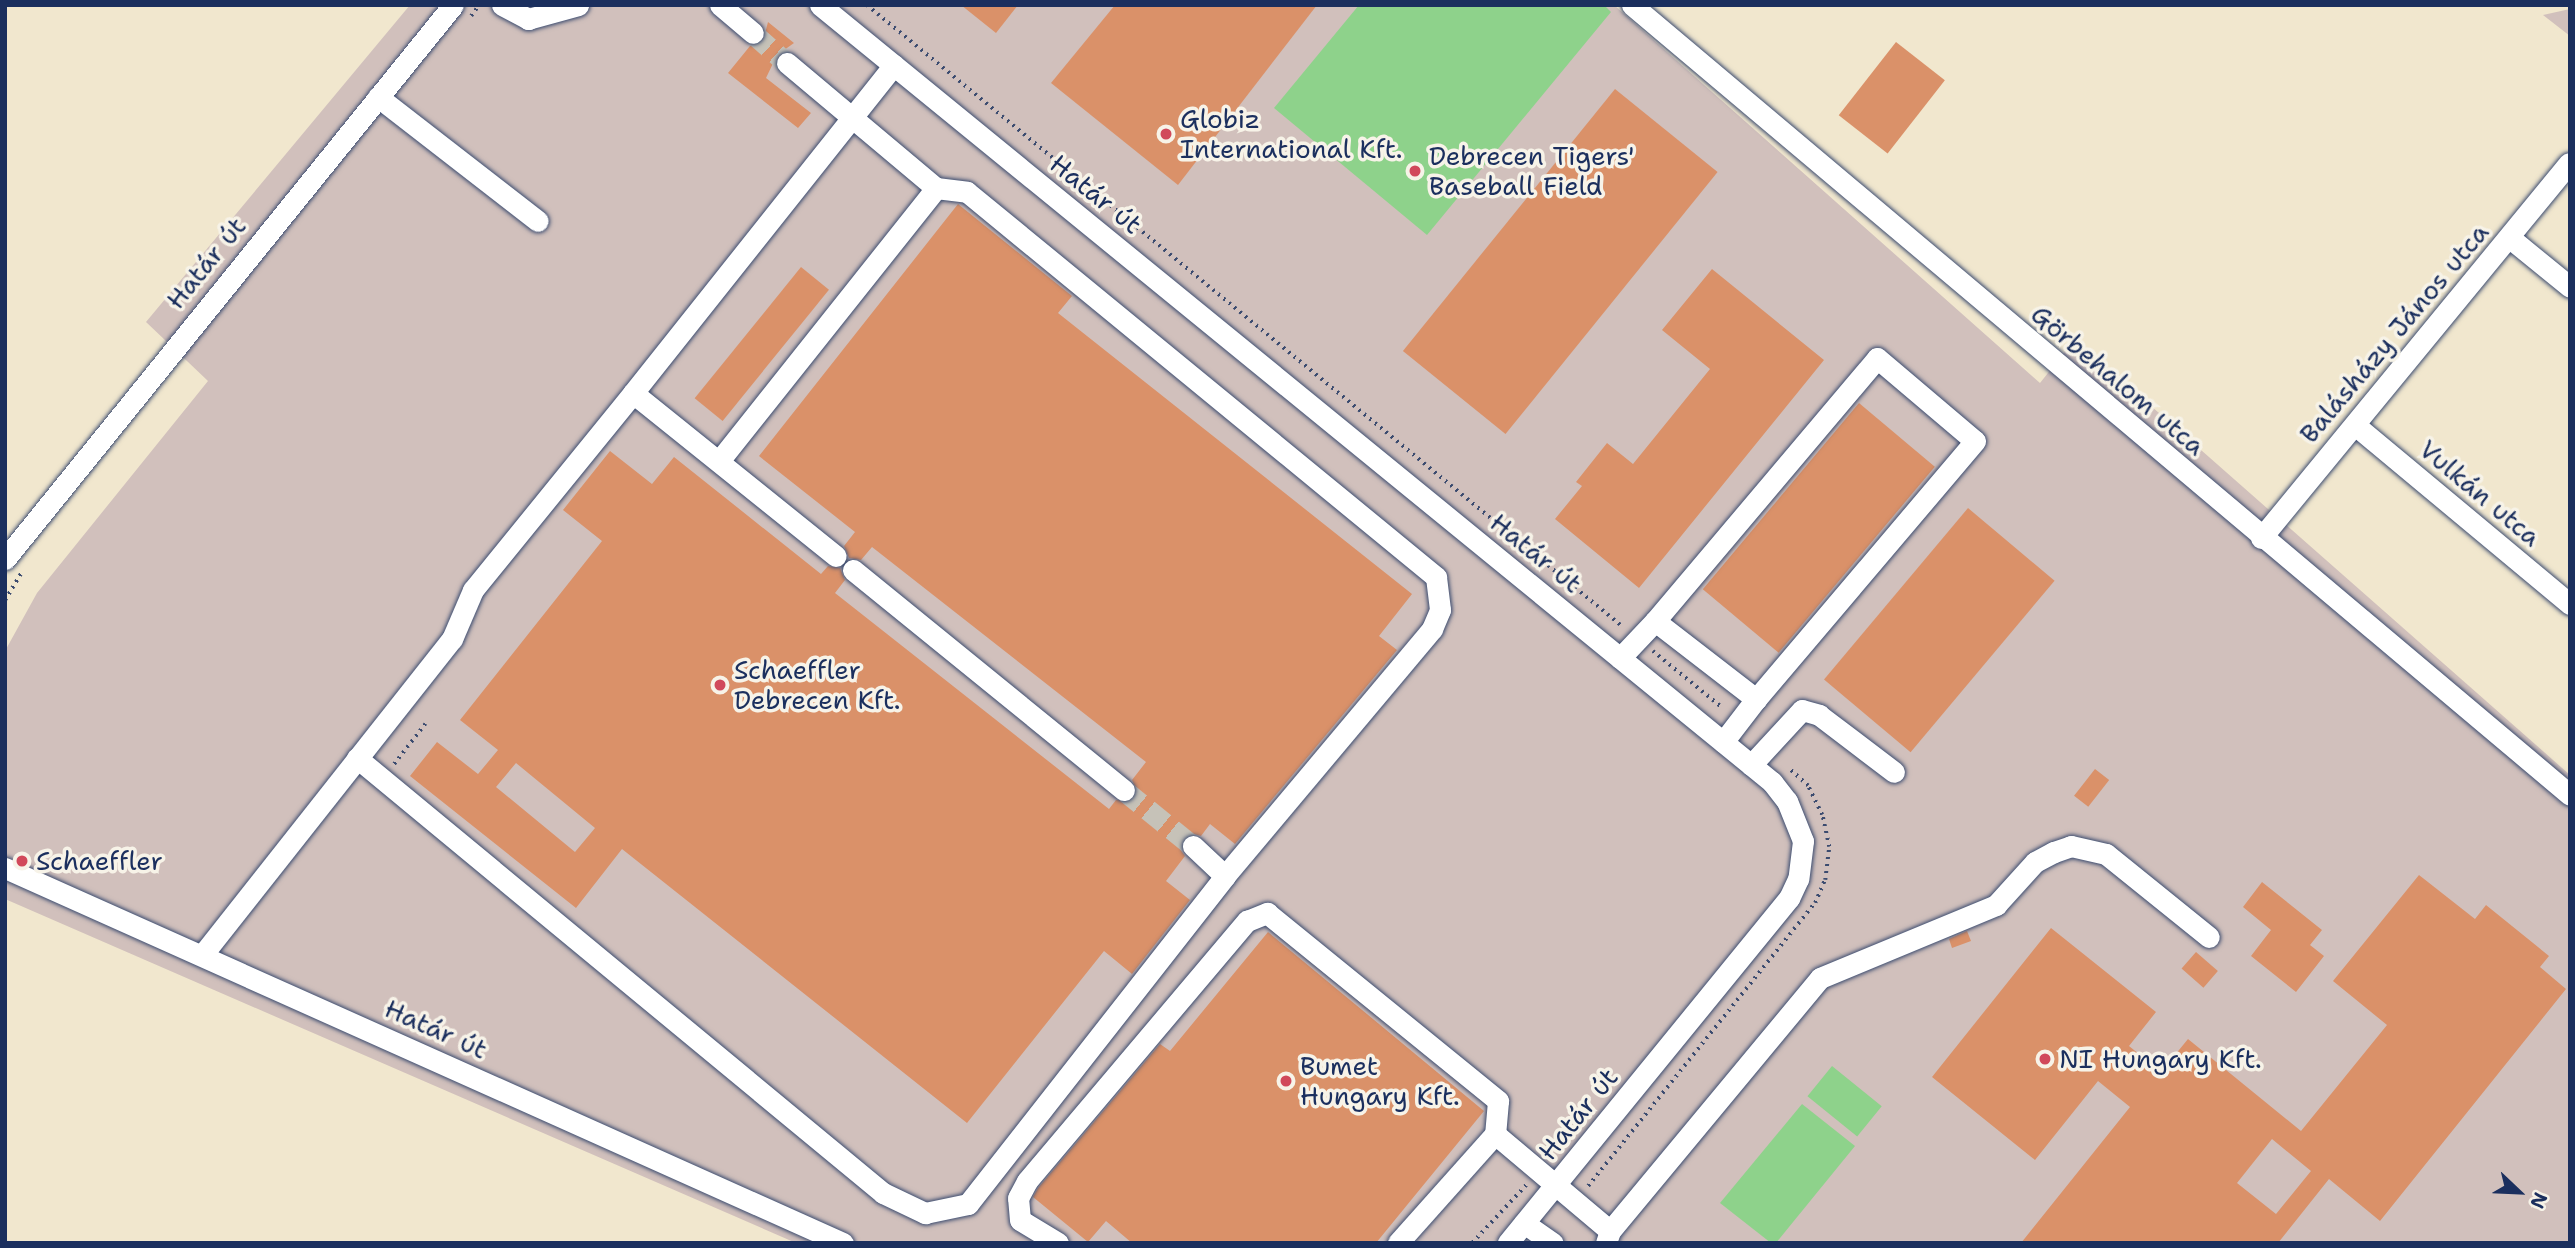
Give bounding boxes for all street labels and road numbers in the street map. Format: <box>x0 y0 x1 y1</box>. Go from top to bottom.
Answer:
street label: Határ út <box>1044 148 1148 240</box>
street label: Határ út <box>160 211 252 315</box>
street label: Balásházy János utca <box>2293 217 2495 449</box>
street label: Görbehalom utca <box>2025 298 2211 462</box>
street label: Vulkán utca <box>2413 433 2547 553</box>
street label: Határ út <box>1484 507 1588 599</box>
street label: Határ út <box>380 993 492 1065</box>
street label: Határ út <box>1532 1062 1624 1166</box>

